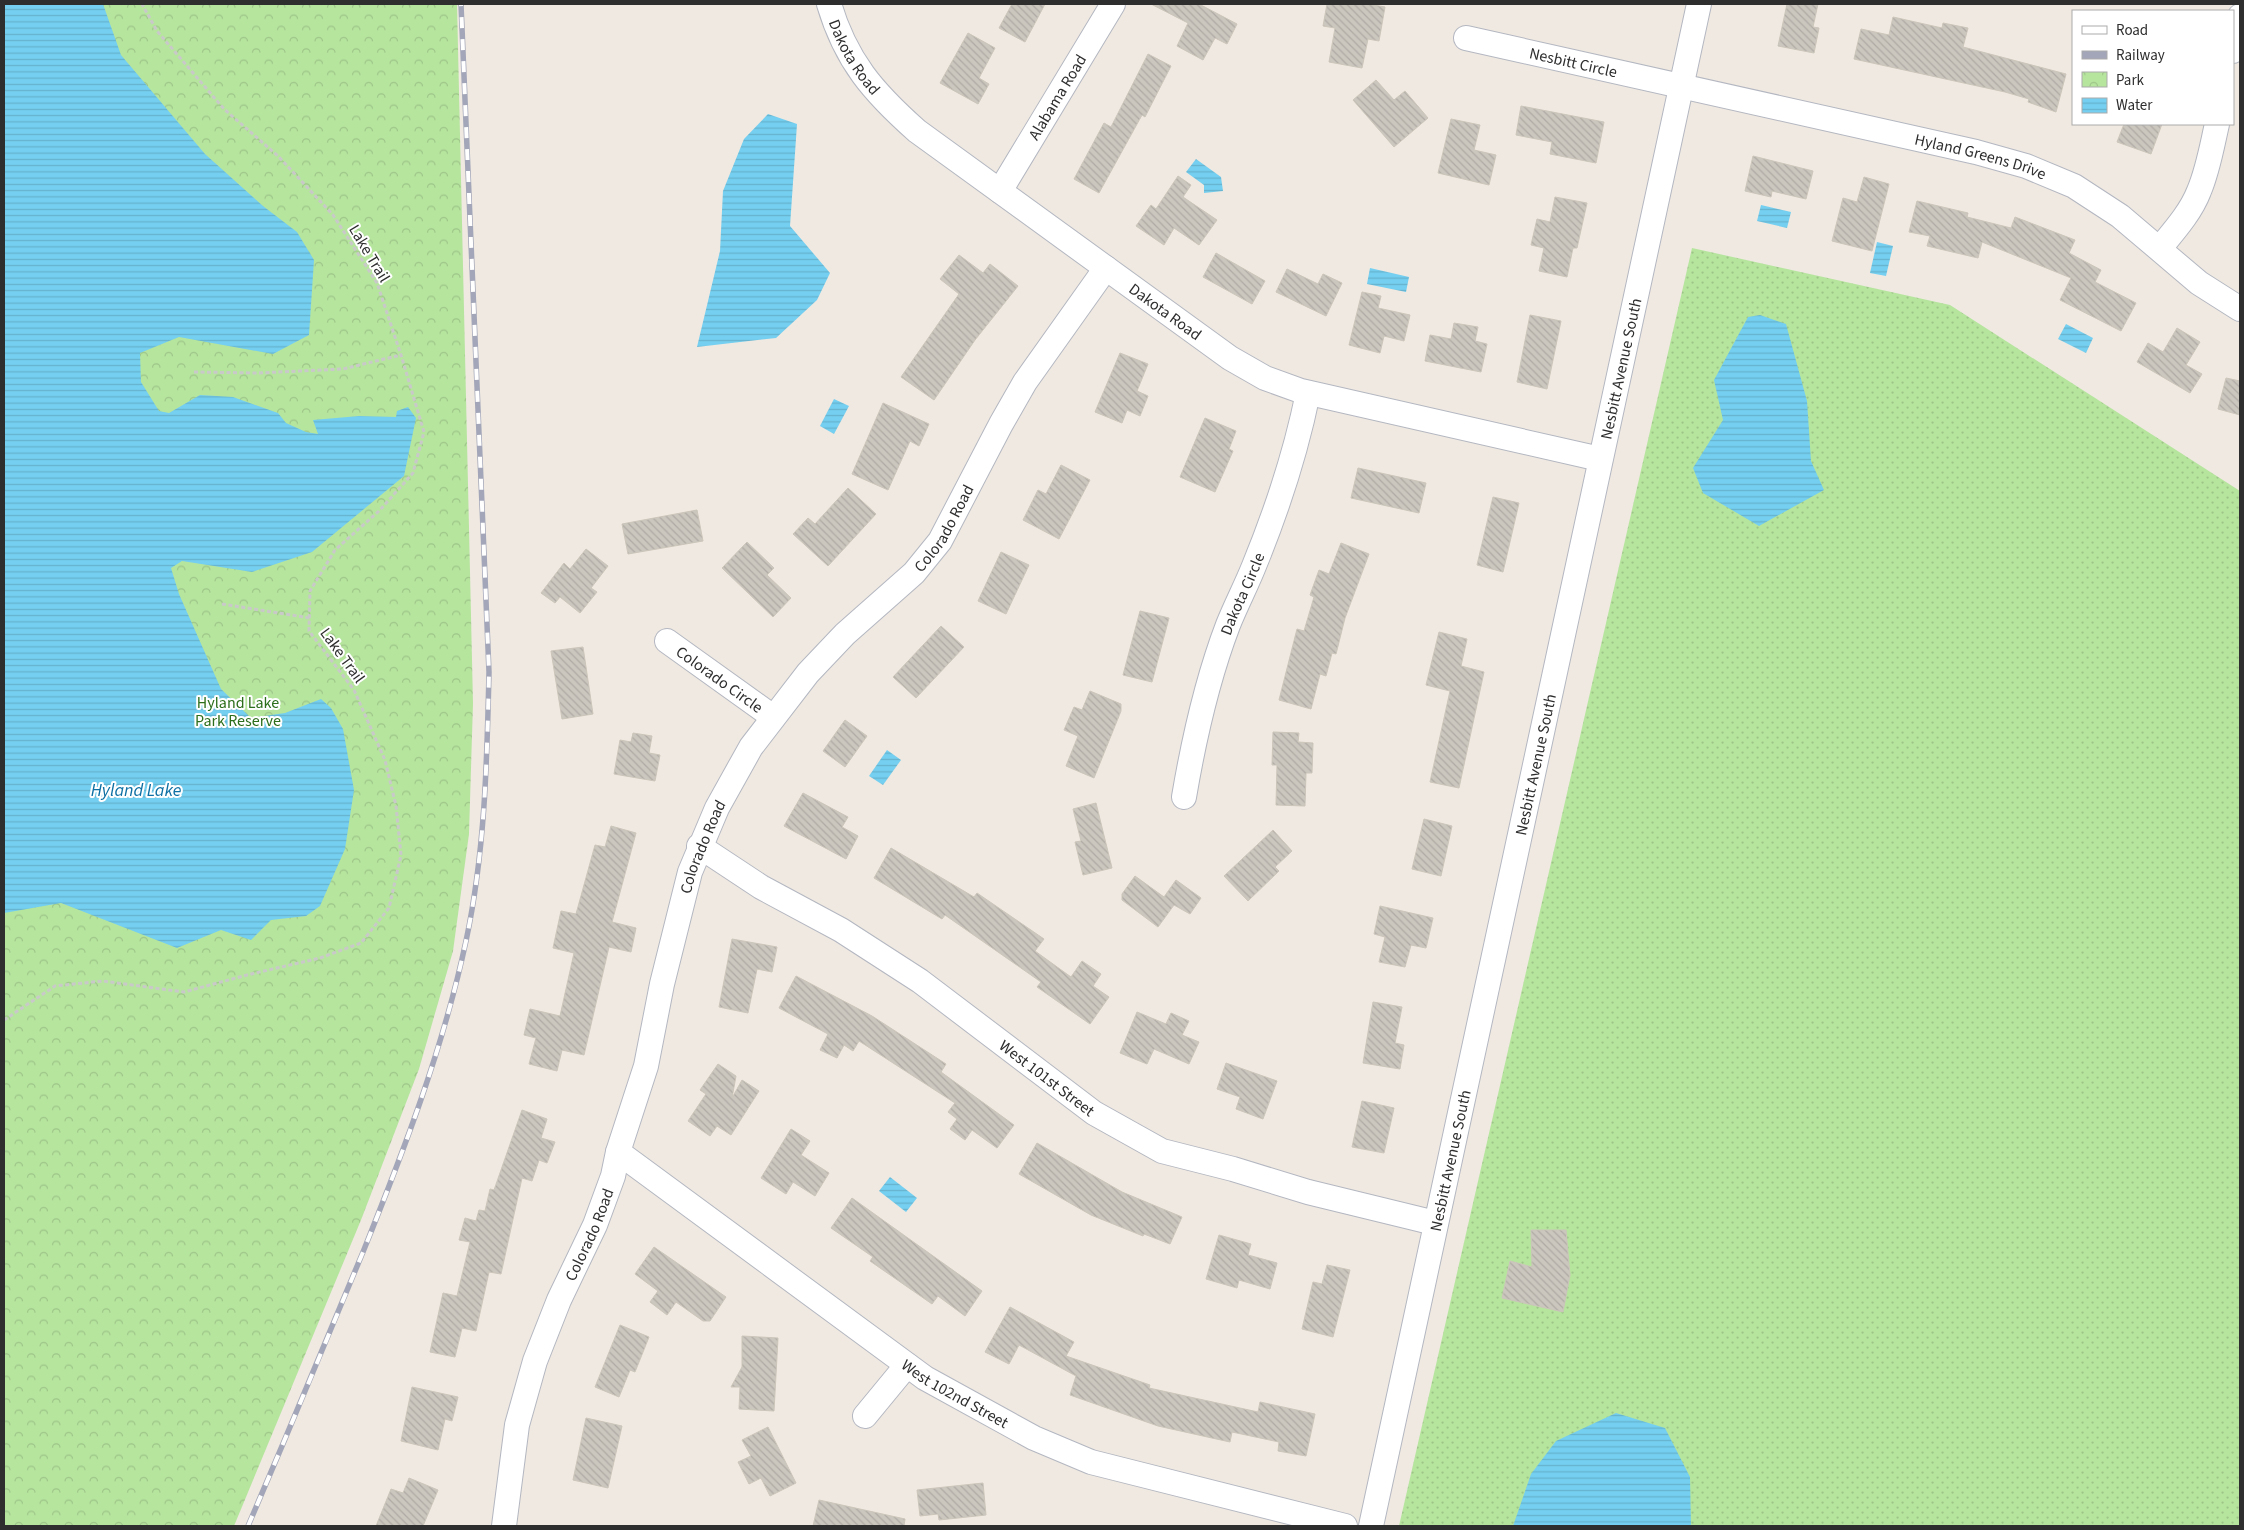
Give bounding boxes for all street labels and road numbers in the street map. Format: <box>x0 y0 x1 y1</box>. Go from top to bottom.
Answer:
street label: Dakota Road <box>823 16 885 100</box>
street label: Nesbitt Circle <box>1527 42 1619 83</box>
street label: Alabama Road <box>1023 50 1092 144</box>
street label: Hyland Greens Drive <box>1913 129 2050 185</box>
street label: Lake Trail <box>343 221 395 286</box>
street label: Dakota Road <box>1124 278 1206 346</box>
street label: Nesbitt Avenue South <box>1595 296 1647 442</box>
street label: Colorado Road <box>909 481 980 577</box>
street label: Dakota Circle <box>1215 549 1270 638</box>
street label: Lake Trail <box>315 623 370 688</box>
street label: Colorado Circle <box>671 641 767 719</box>
street label: Nesbitt Avenue South <box>1510 692 1562 837</box>
street label: Colorado Road <box>675 796 731 896</box>
street label: West 101st Street <box>994 1035 1099 1122</box>
street label: Nesbitt Avenue South <box>1425 1088 1477 1233</box>
street label: Colorado Road <box>560 1185 620 1285</box>
street label: West 102nd Street <box>897 1354 1013 1434</box>

